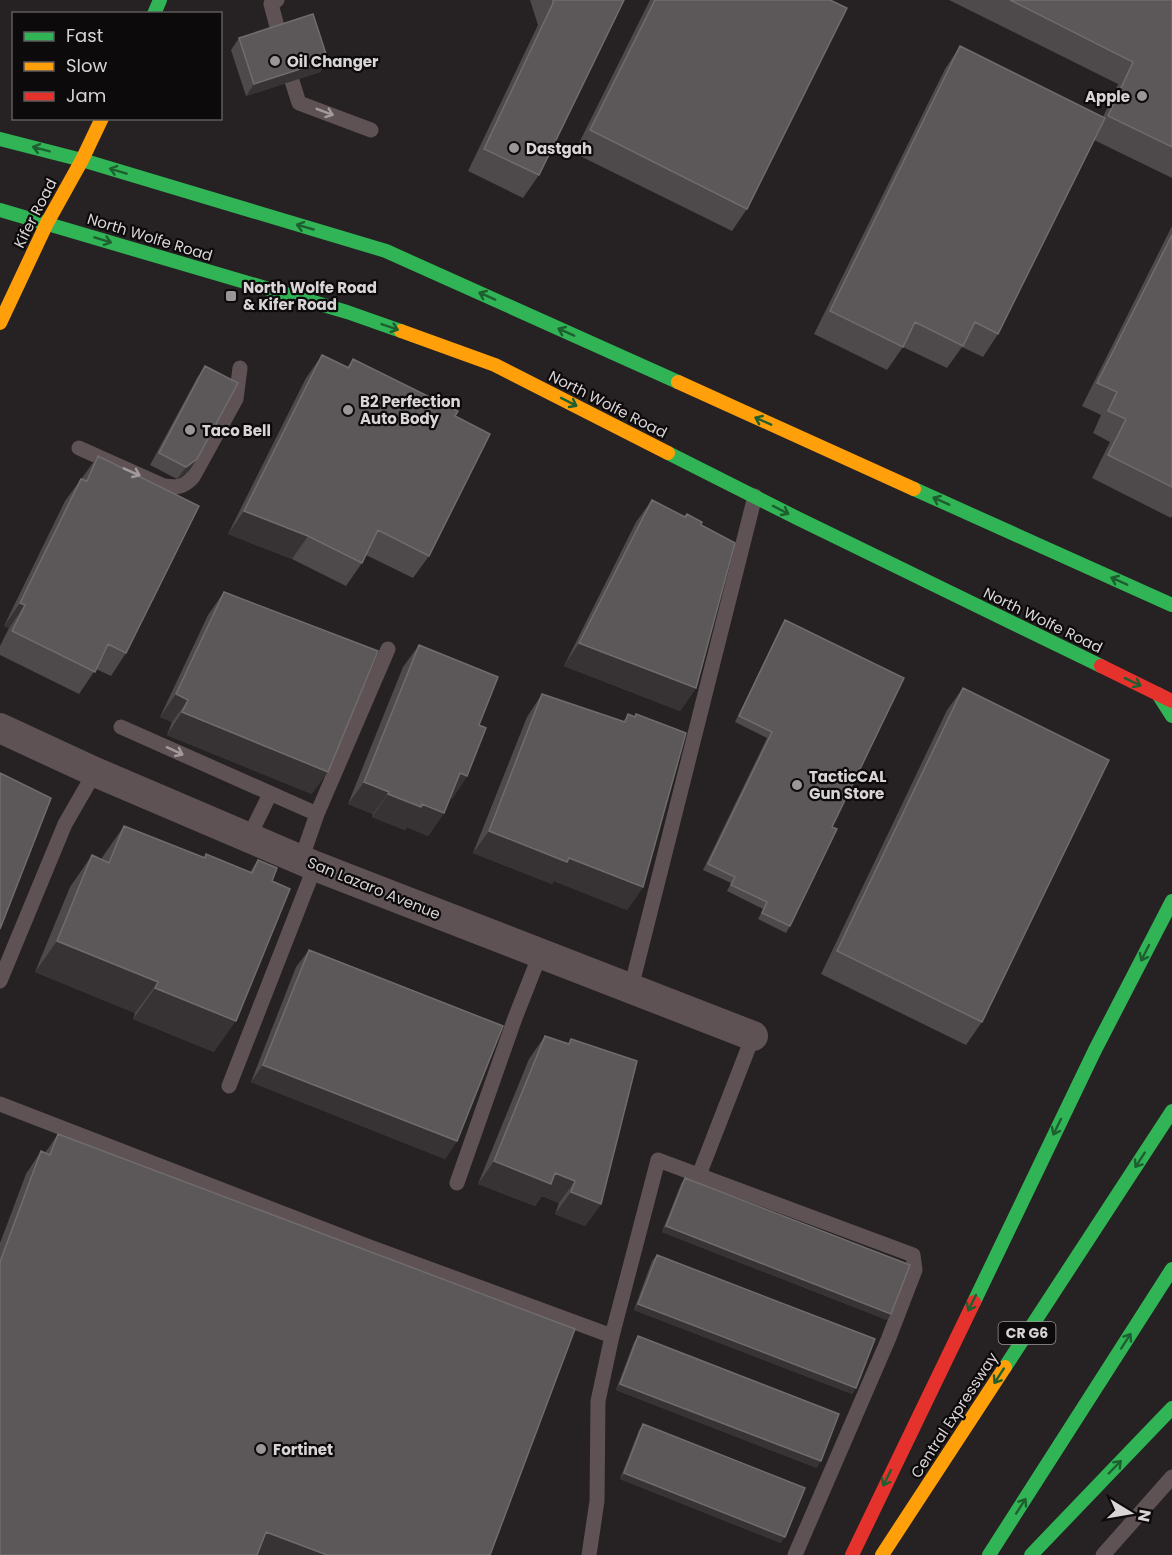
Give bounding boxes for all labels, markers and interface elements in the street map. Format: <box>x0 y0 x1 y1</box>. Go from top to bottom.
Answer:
legend <box>12 12 222 120</box>
text: Fast <box>66 23 103 48</box>
place label: Oil Changer <box>287 51 379 72</box>
text: Slow <box>66 53 108 78</box>
marker: Oil Changer <box>268 54 282 68</box>
text: Jam <box>66 83 106 108</box>
place label: Apple <box>1085 86 1130 107</box>
marker: Apple <box>1135 89 1149 103</box>
one-way arrow <box>315 107 333 118</box>
place label: Dastgah <box>526 138 592 159</box>
marker: Dastgah <box>507 141 521 155</box>
one-way arrow <box>32 143 51 155</box>
one-way arrow <box>109 165 128 176</box>
street label: Kifer Road <box>9 175 61 251</box>
street label: North Wolfe Road <box>85 208 215 266</box>
one-way arrow <box>296 221 315 232</box>
one-way arrow <box>93 235 112 246</box>
place label: North Wolfe Road & Kifer Road <box>243 277 377 315</box>
marker: North Wolfe Road & Kifer Road <box>224 289 238 303</box>
one-way arrow <box>478 290 496 301</box>
one-way arrow <box>380 323 398 334</box>
one-way arrow <box>558 326 576 337</box>
street label: North Wolfe Road <box>545 365 671 443</box>
place label: B2 Perfection Auto Body <box>360 391 461 429</box>
one-way arrow <box>560 397 578 409</box>
marker: B2 Perfection Auto Body <box>341 403 355 417</box>
one-way arrow <box>754 415 773 426</box>
place label: Taco Bell <box>202 420 271 441</box>
marker: Taco Bell <box>183 423 197 437</box>
one-way arrow <box>122 467 141 478</box>
one-way arrow <box>932 495 950 507</box>
one-way arrow <box>771 504 789 516</box>
one-way arrow <box>1110 575 1128 587</box>
street label: North Wolfe Road <box>980 582 1106 658</box>
one-way arrow <box>1124 677 1142 689</box>
one-way arrow <box>165 745 183 757</box>
place label: TacticCAL Gun Store <box>809 766 886 804</box>
marker: TacticCAL Gun Store <box>790 778 804 792</box>
street label: San Lazaro Avenue <box>304 852 444 924</box>
one-way arrow <box>1139 944 1151 961</box>
one-way arrow <box>1051 1118 1063 1136</box>
one-way arrow <box>1134 1152 1146 1168</box>
one-way arrow <box>966 1293 978 1311</box>
road number: CR G6 <box>998 1322 1056 1344</box>
one-way arrow <box>1119 1333 1132 1350</box>
street label: Central Expressway <box>905 1348 1003 1482</box>
one-way arrow <box>993 1368 1005 1384</box>
place label: Fortinet <box>273 1439 333 1460</box>
marker: Fortinet <box>254 1442 268 1456</box>
one-way arrow <box>1108 1460 1122 1475</box>
one-way arrow <box>881 1469 893 1487</box>
north arrow <box>1100 1483 1160 1543</box>
one-way arrow <box>1015 1498 1027 1515</box>
text: N <box>1132 1508 1157 1524</box>

